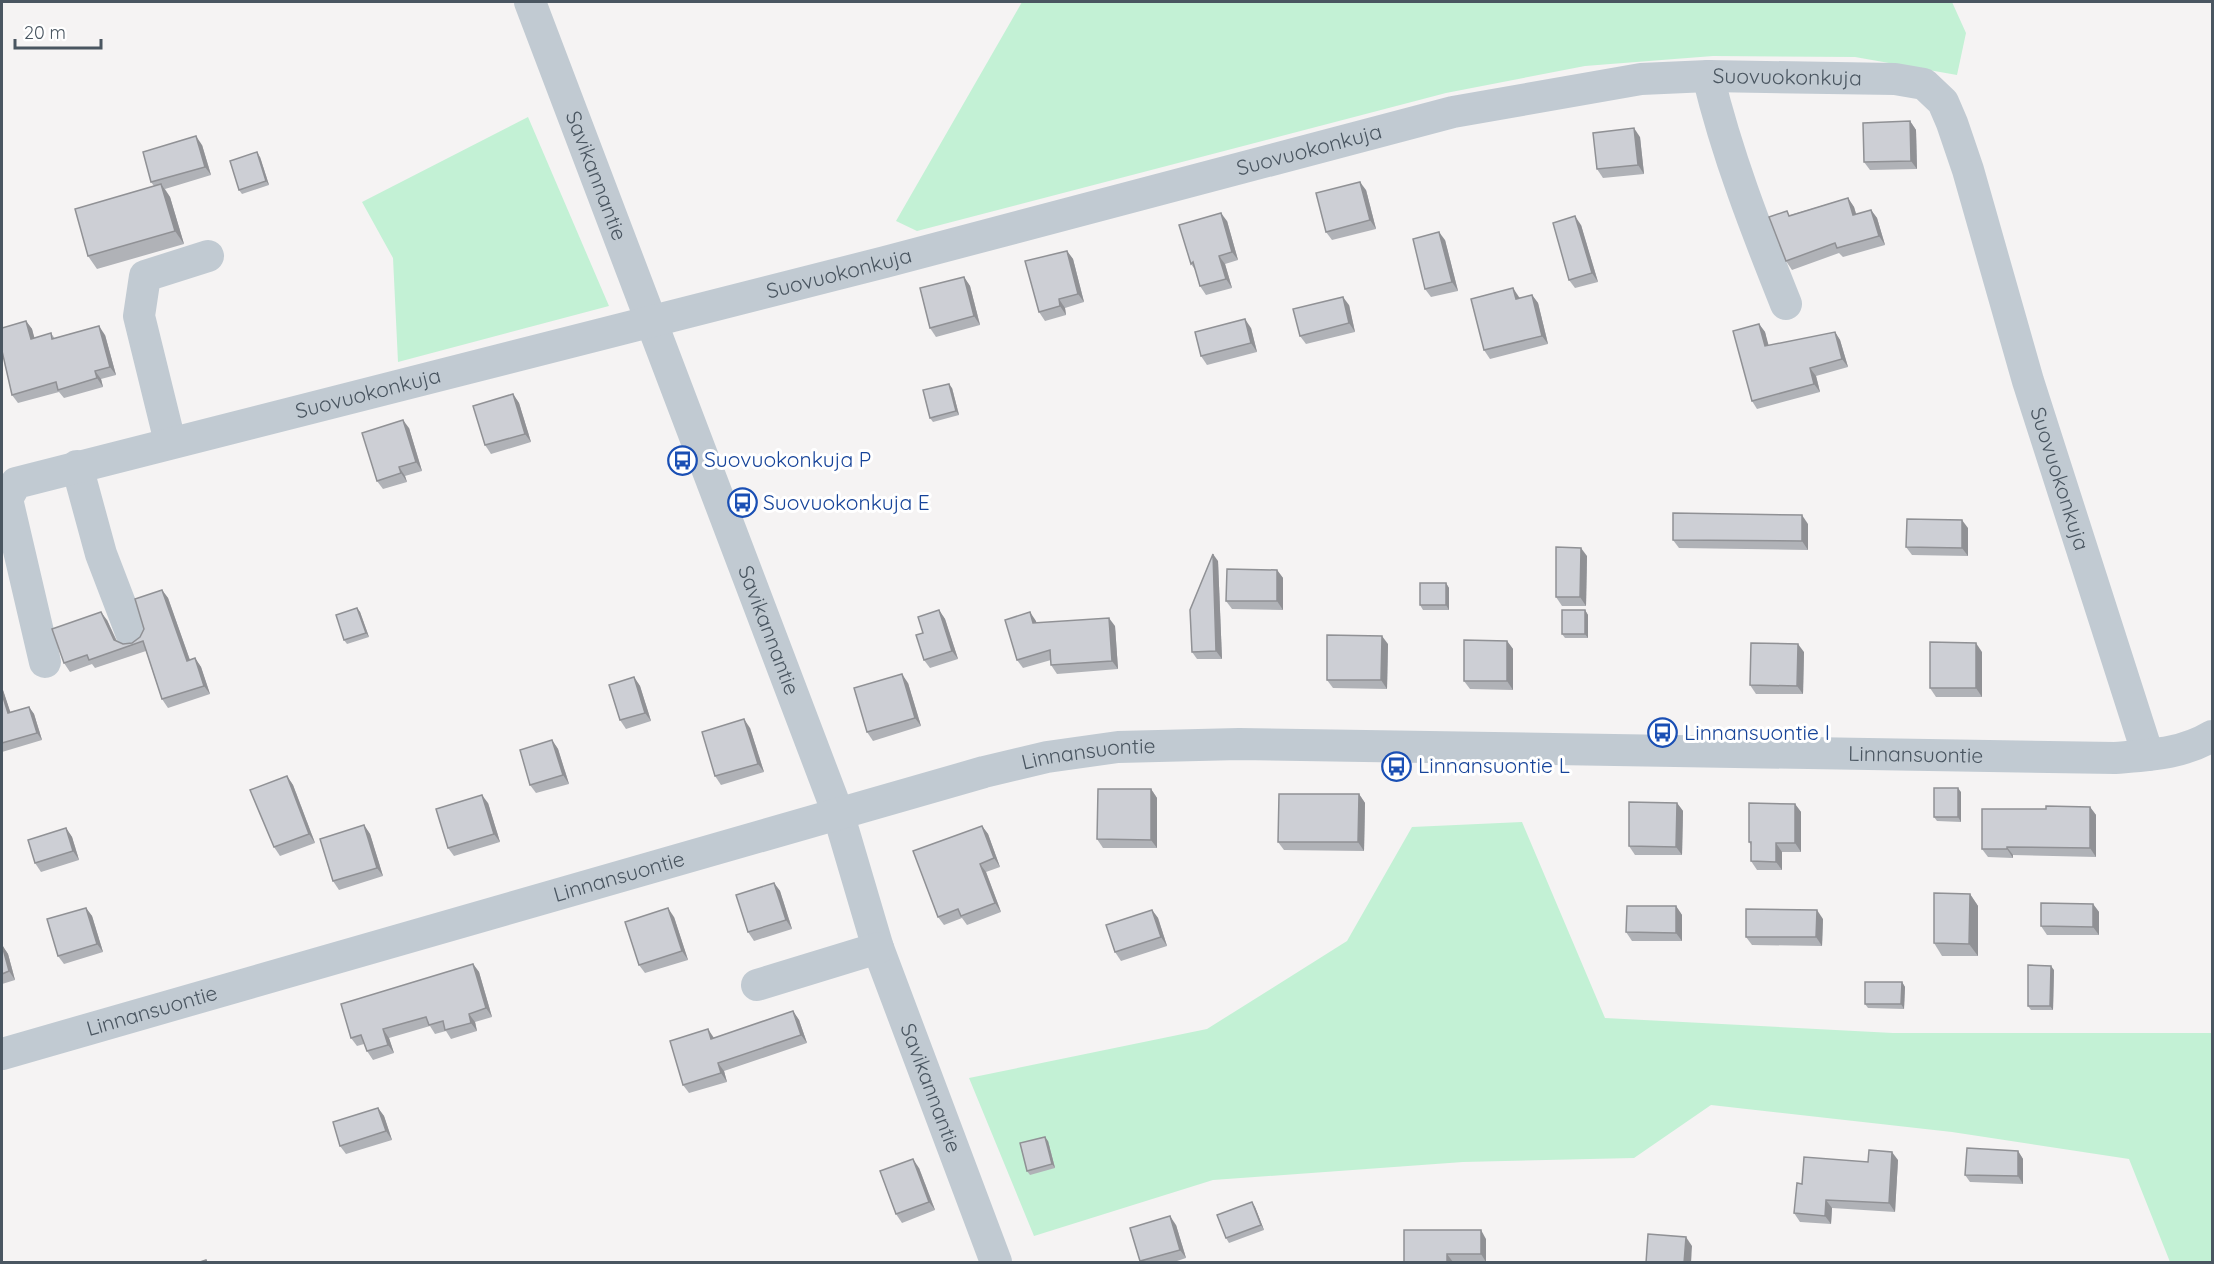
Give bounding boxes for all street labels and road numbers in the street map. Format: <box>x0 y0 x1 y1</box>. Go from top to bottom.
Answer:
street label: Suovuokonkuja <box>1712 62 1862 90</box>
street label: Savikannantie <box>561 107 633 244</box>
street label: Suovuokonkuja <box>1233 117 1384 181</box>
street label: Suovuokonkuja <box>763 242 914 304</box>
street label: Suovuokonkuja <box>292 362 443 423</box>
street label: Suovuokonkuja <box>2025 403 2096 554</box>
street label: Savikannantie <box>733 562 806 698</box>
street label: Linnansuontie <box>1019 732 1156 775</box>
street label: Linnansuontie <box>1848 740 1983 768</box>
street label: Linnansuontie <box>550 845 687 907</box>
street label: Linnansuontie <box>83 979 220 1041</box>
street label: Savikannantie <box>895 1019 968 1156</box>

